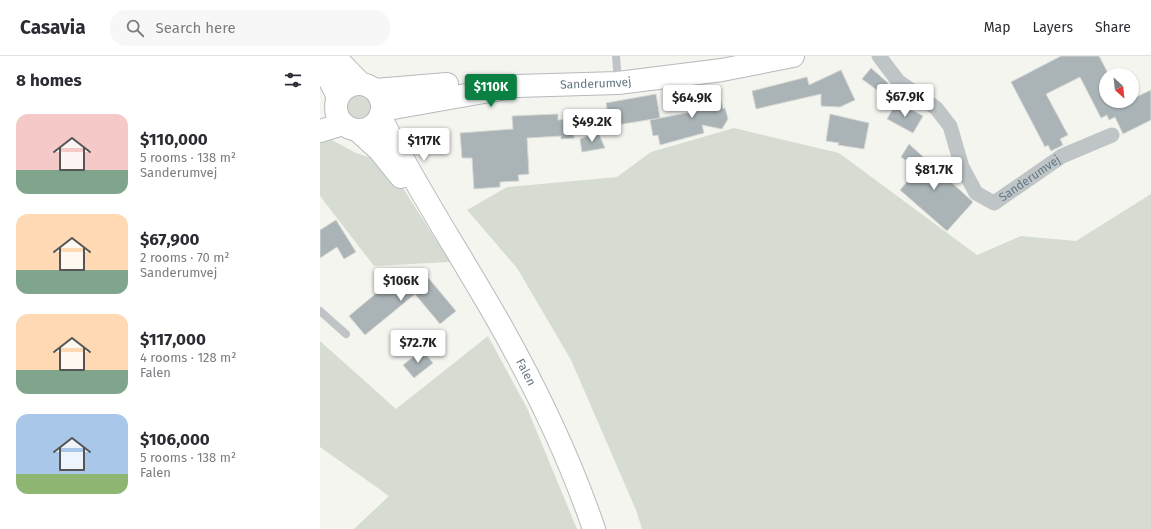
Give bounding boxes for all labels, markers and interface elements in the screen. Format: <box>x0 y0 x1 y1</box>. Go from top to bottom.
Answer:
search box <box>110 10 390 46</box>
text: Casavia <box>20 16 86 39</box>
icon: search <box>124 17 146 39</box>
text: Search here <box>156 19 236 37</box>
text: Map <box>984 19 1010 36</box>
text: Layers <box>1032 19 1073 36</box>
text: Share <box>1095 19 1131 36</box>
north arrow <box>1099 68 1139 108</box>
map controls <box>1099 68 1139 108</box>
icon: filters <box>282 69 304 91</box>
text: 8 homes <box>16 70 82 91</box>
pin: $110K <box>463 74 519 108</box>
street label: Sanderumvej <box>560 74 632 92</box>
text: $110K <box>474 79 508 94</box>
pin: $67.9K <box>872 84 938 118</box>
pin: $64.9K <box>659 85 725 119</box>
text: $67.9K <box>886 89 924 104</box>
text: $64.9K <box>672 90 712 105</box>
pin: $49.2K <box>559 109 625 143</box>
text: $49.2K <box>572 114 612 129</box>
pin: $117K <box>396 128 452 162</box>
text: $110,000 <box>140 129 208 150</box>
icon: home <box>48 130 96 178</box>
text: $117K <box>408 133 440 148</box>
text: 5 rooms · 138 m² <box>140 150 236 165</box>
street label: Sanderumvej <box>996 152 1063 204</box>
pin: $81.7K <box>901 157 967 191</box>
text: $81.7K <box>915 162 953 177</box>
text: Sanderumvej <box>140 165 217 180</box>
text: $67,900 <box>140 229 200 250</box>
icon: home <box>48 230 96 278</box>
text: 2 rooms · 70 m² <box>140 250 230 265</box>
text: Sanderumvej <box>140 265 217 280</box>
pin: $106K <box>373 268 429 302</box>
text: $106K <box>383 273 419 288</box>
text: $117,000 <box>140 329 206 350</box>
icon: home <box>48 330 96 378</box>
pin: $72.7K <box>385 330 451 364</box>
text: $72.7K <box>400 335 437 350</box>
text: 4 rooms · 128 m² <box>140 350 236 365</box>
street label: Falen <box>513 356 539 388</box>
text: Falen <box>140 365 171 380</box>
text: $106,000 <box>140 429 210 450</box>
icon: home <box>48 430 96 478</box>
text: 5 rooms · 138 m² <box>140 450 236 465</box>
text: Falen <box>140 465 171 480</box>

